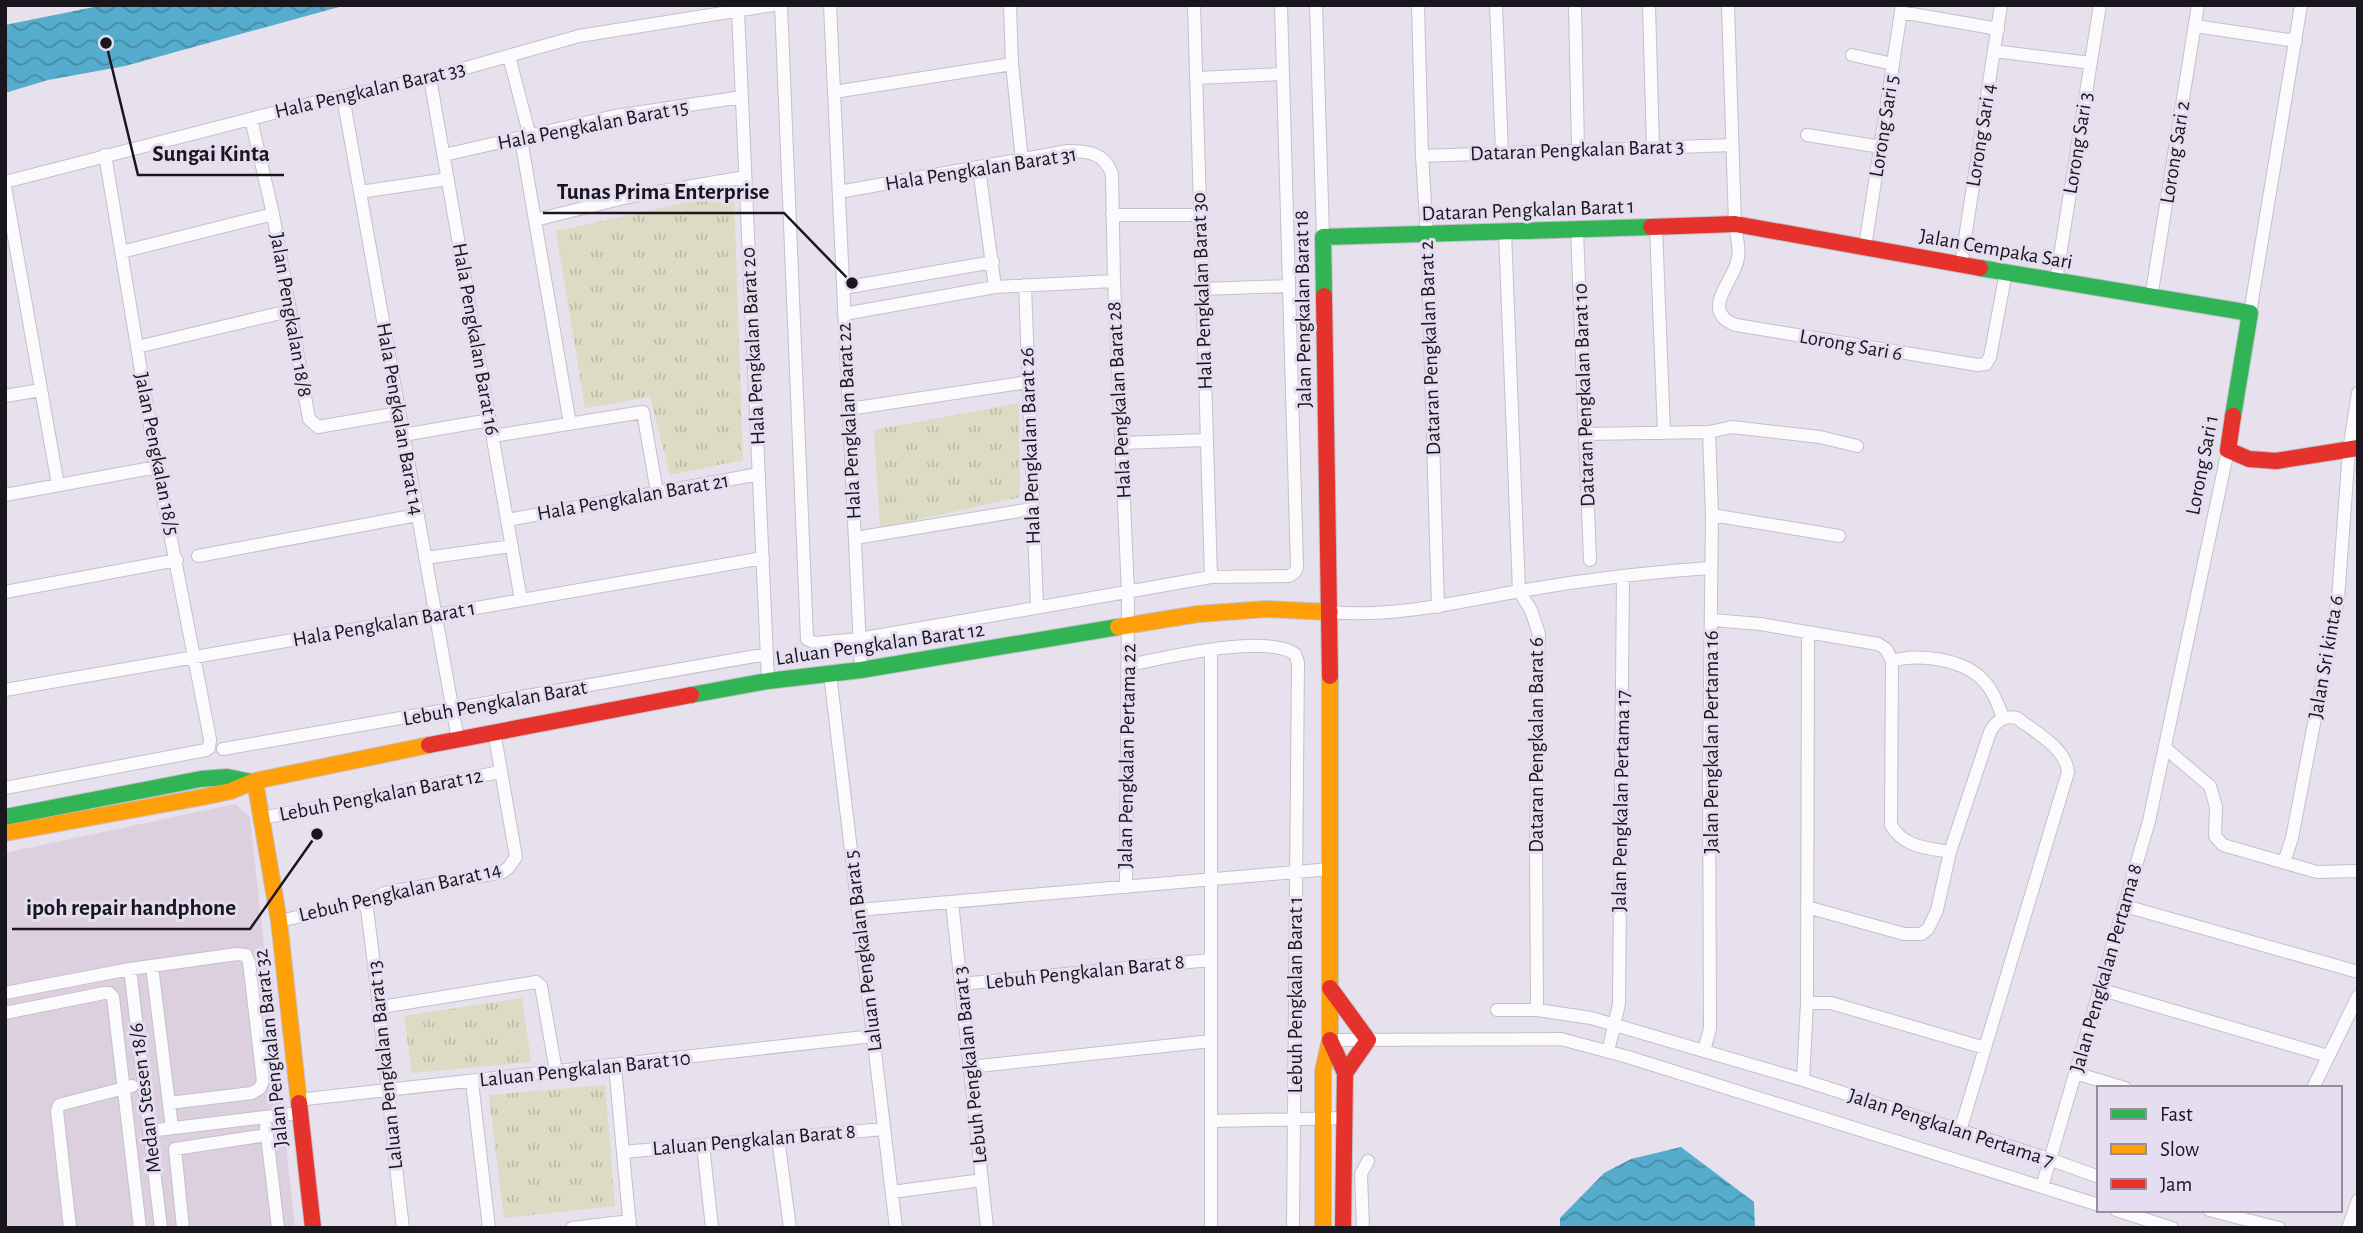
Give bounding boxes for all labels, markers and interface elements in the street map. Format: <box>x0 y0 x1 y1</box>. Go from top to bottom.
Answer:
street label: Hala Pengkalan Barat 33 <box>273 58 467 122</box>
street label: Lorong Sari 5 <box>1866 73 1902 179</box>
street label: Lorong Sari 4 <box>1962 82 2000 188</box>
street label: Lorong Sari 3 <box>2060 91 2096 195</box>
street label: Hala Pengkalan Barat 15 <box>496 96 690 154</box>
street label: Lorong Sari 2 <box>2157 99 2193 205</box>
callout: Sungai Kinta <box>138 131 284 175</box>
street label: Dataran Pengkalan Barat 3 <box>1470 136 1684 164</box>
text: Sungai Kinta <box>152 143 270 166</box>
street label: Hala Pengkalan Barat 31 <box>884 143 1078 195</box>
callout: Tunas Prima Enterprise <box>543 169 784 213</box>
text: Tunas Prima Enterprise <box>557 181 769 204</box>
street label: Hala Pengkalan Barat 30 <box>1188 192 1216 390</box>
street label: Dataran Pengkalan Barat 1 <box>1421 196 1635 224</box>
street label: Jalan Pengkalan Barat 18 <box>1291 210 1315 408</box>
street label: Jalan Cempaka Sari <box>1918 225 2074 273</box>
street label: Jalan Pengkalan 18/8 <box>266 231 316 399</box>
street label: Dataran Pengkalan Barat 2 <box>1416 240 1444 456</box>
street label: Hala Pengkalan Barat 16 <box>449 241 503 437</box>
street label: Hala Pengkalan Barat 20 <box>737 246 769 446</box>
street label: Dataran Pengkalan Barat 10 <box>1570 283 1598 507</box>
street label: Hala Pengkalan Barat 28 <box>1103 301 1135 499</box>
street label: Hala Pengkalan Barat 14 <box>373 321 427 517</box>
street label: Hala Pengkalan Barat 22 <box>833 322 865 520</box>
street label: Lorong Sari 6 <box>1798 326 1904 364</box>
street label: Hala Pengkalan Barat 26 <box>1016 347 1044 545</box>
street label: Jalan Pengkalan 18/5 <box>131 371 183 537</box>
street label: Lorong Sari 1 <box>2182 413 2222 517</box>
street label: Hala Pengkalan Barat 21 <box>535 470 731 524</box>
street label: Jalan Sri kinta 6 <box>2305 594 2347 720</box>
street label: Hala Pengkalan Barat 1 <box>291 598 477 650</box>
street label: Laluan Pengkalan Barat 12 <box>774 619 986 669</box>
street label: Jalan Pengkalan Pertama 16 <box>1701 630 1722 854</box>
street label: Dataran Pengkalan Barat 6 <box>1526 637 1547 853</box>
street label: Jalan Pengkalan Pertama 22 <box>1115 643 1139 869</box>
street label: Lebuh Pengkalan Barat <box>401 676 589 730</box>
street label: Jalan Pengkalan Pertama 17 <box>1609 690 1633 912</box>
street label: Lebuh Pengkalan Barat 12 <box>278 765 484 825</box>
street label: Laluan Pengkalan Barat 5 <box>840 849 886 1053</box>
street label: Lebuh Pengkalan Barat 14 <box>297 858 503 926</box>
street label: Jalan Pengkalan Pertama 8 <box>2066 861 2146 1075</box>
callout: ipoh repair handphone <box>12 885 250 929</box>
street label: Lebuh Pengkalan Barat 1 <box>1285 896 1306 1094</box>
text: ipoh repair handphone <box>26 897 236 920</box>
street label: Jalan Pengkalan Barat 32 <box>250 948 292 1148</box>
street label: Lebuh Pengkalan Barat 8 <box>985 951 1185 993</box>
street label: Laluan Pengkalan Barat 13 <box>364 960 406 1170</box>
street label: Lebuh Pengkalan Barat 3 <box>949 965 991 1165</box>
street label: Medan Stesen 18/6 <box>125 1022 165 1174</box>
street label: Laluan Pengkalan Barat 10 <box>478 1047 692 1091</box>
street label: Jalan Pengkalan Pertama 7 <box>1846 1085 2057 1171</box>
legend <box>2097 1086 2342 1212</box>
text: Fast <box>2160 1104 2193 1125</box>
street label: Laluan Pengkalan Barat 8 <box>652 1121 856 1159</box>
text: Slow <box>2160 1139 2199 1160</box>
text: Jam <box>2160 1174 2192 1195</box>

